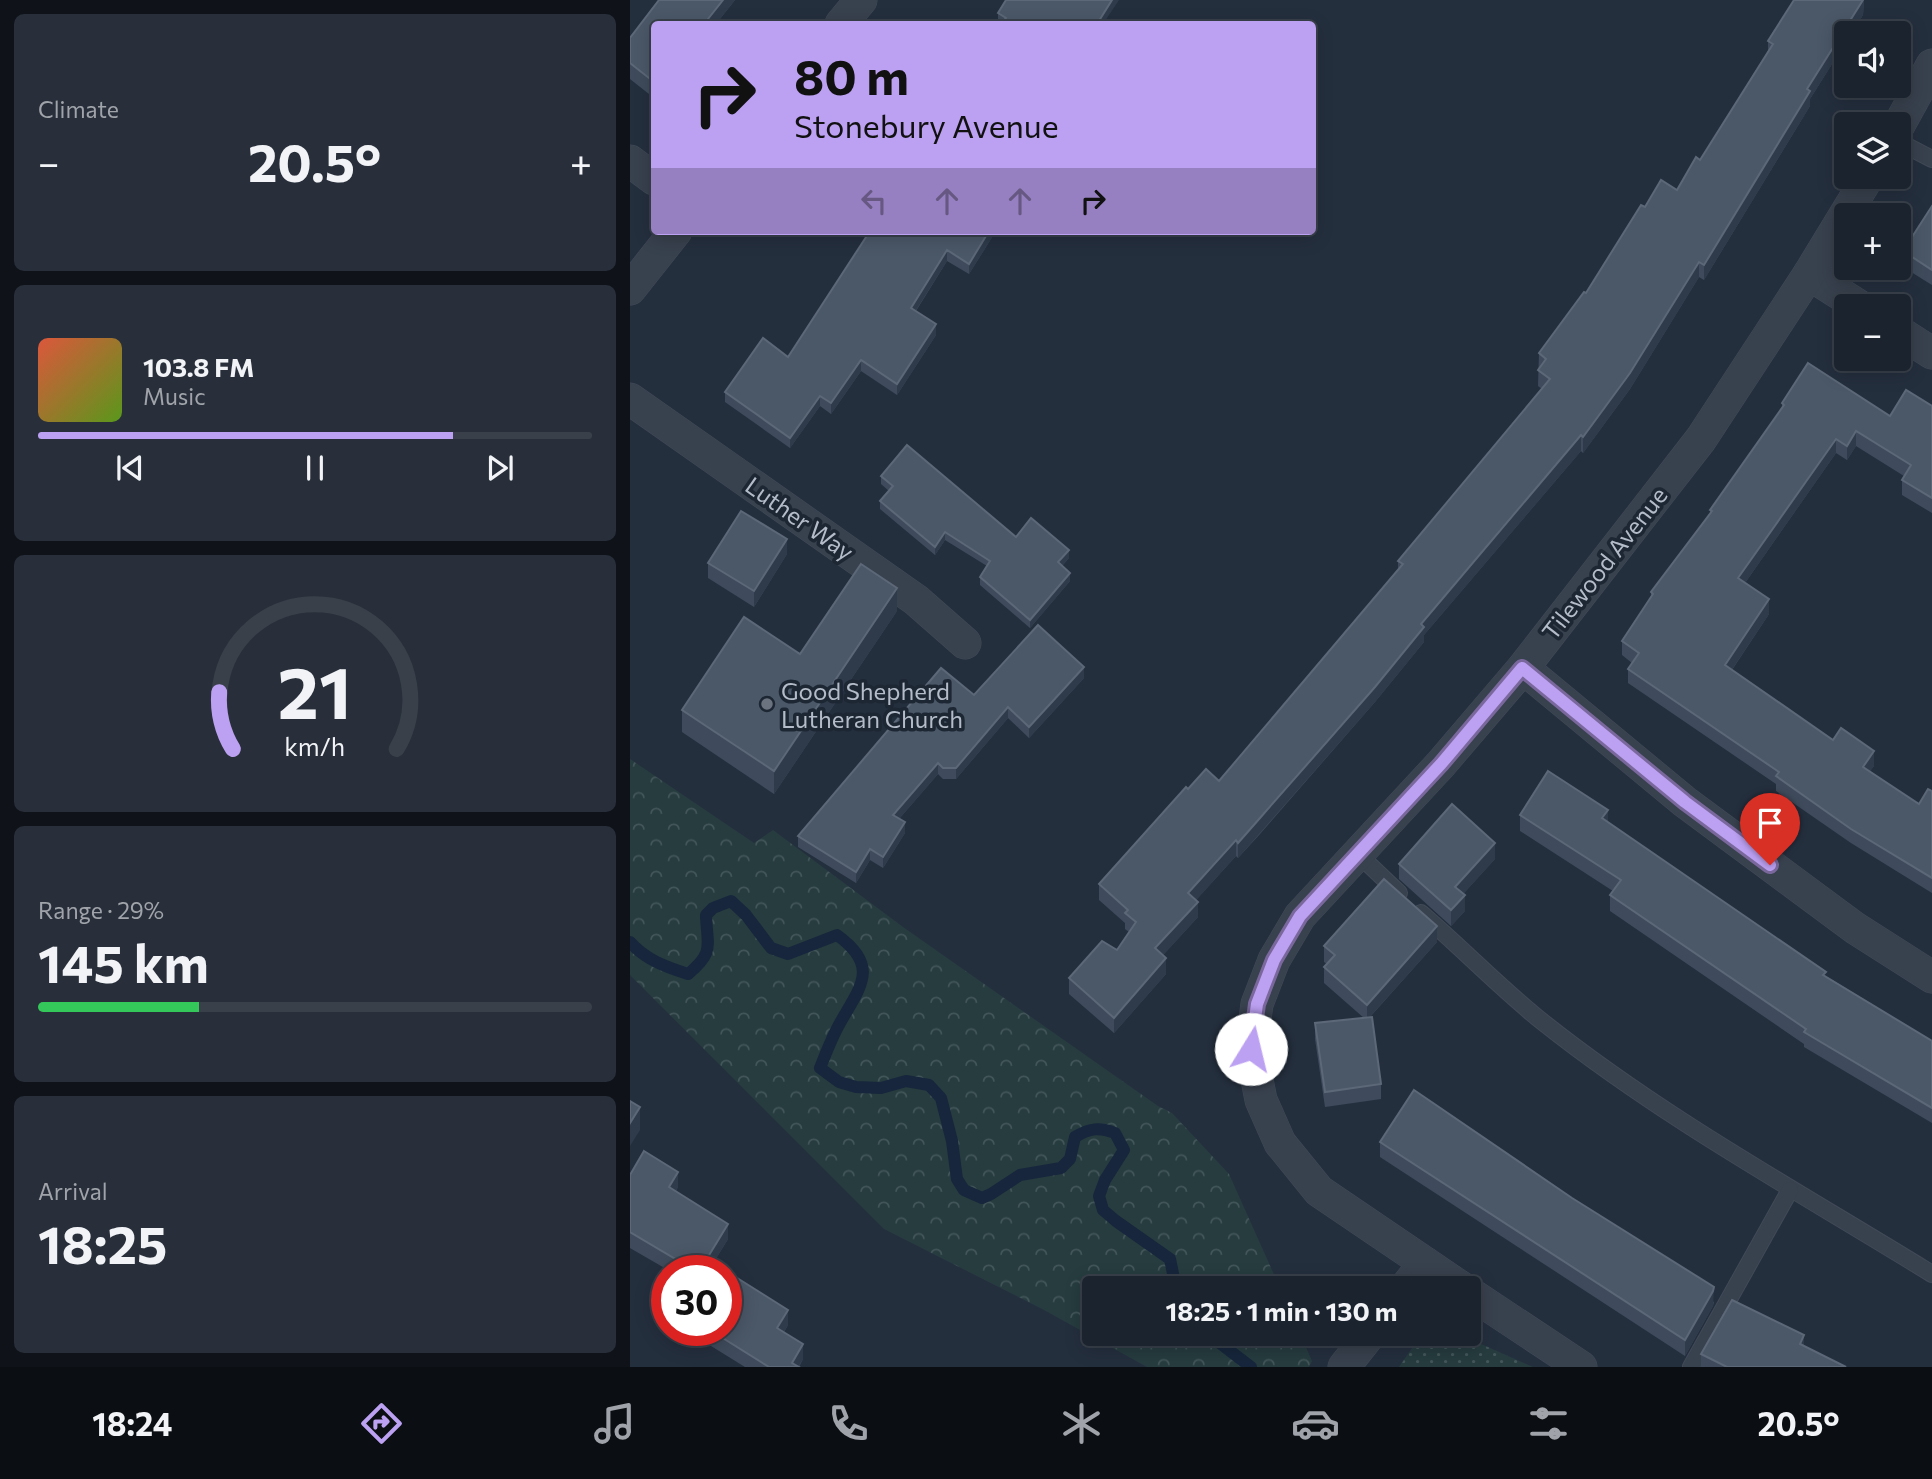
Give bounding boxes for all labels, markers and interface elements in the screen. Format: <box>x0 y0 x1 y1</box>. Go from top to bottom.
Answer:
map controls <box>1834 21 1911 371</box>
button: sound <box>1834 21 1911 98</box>
text: 80 m <box>794 45 909 105</box>
icon: right <box>679 49 770 140</box>
text: Climate <box>38 95 119 123</box>
text: Stonebury Avenue <box>794 105 1059 145</box>
button: layers <box>1834 112 1911 189</box>
text: 20.5° <box>248 129 381 193</box>
text: − <box>38 138 60 185</box>
text: + <box>570 138 592 185</box>
icon: left <box>855 182 893 220</box>
icon: ahead <box>928 182 966 220</box>
icon: ahead <box>1001 182 1039 220</box>
icon: right <box>1074 182 1112 220</box>
button: + <box>1834 203 1911 280</box>
button: − <box>1834 294 1911 371</box>
text: 103.8 FM <box>143 351 254 382</box>
text: Music <box>143 382 206 410</box>
icon: previous <box>111 449 149 487</box>
icon: pause <box>296 449 334 487</box>
icon: next <box>481 449 519 487</box>
street label: Luther Way <box>740 470 860 566</box>
street label: Tilewood Avenue <box>1535 481 1673 645</box>
text: 21 <box>278 646 352 735</box>
place label: Good Shepherd Lutheran Church <box>781 676 963 733</box>
marker: Good Shepherd Lutheran Church <box>759 696 775 712</box>
text: km/h <box>285 731 345 761</box>
pin <box>1740 793 1800 865</box>
icon: arrive <box>1751 804 1789 842</box>
text: Range · 29% <box>38 896 164 924</box>
text: 145 km <box>38 930 209 994</box>
position arrow <box>1214 1012 1288 1086</box>
text: Arrival <box>38 1177 108 1205</box>
text: 18:25 <box>38 1211 167 1275</box>
speed limit sign: 30 <box>651 1255 742 1346</box>
text: 18:25 · 1 min · 130 m <box>1166 1295 1397 1326</box>
icon: directions <box>357 1399 406 1448</box>
icon: music <box>590 1399 639 1448</box>
icon: phone <box>824 1399 873 1448</box>
icon: climate <box>1057 1399 1106 1448</box>
icon: car <box>1291 1399 1340 1448</box>
icon: filters <box>1524 1399 1573 1448</box>
text: 18:24 <box>92 1403 172 1443</box>
text: 20.5° <box>1758 1403 1840 1443</box>

